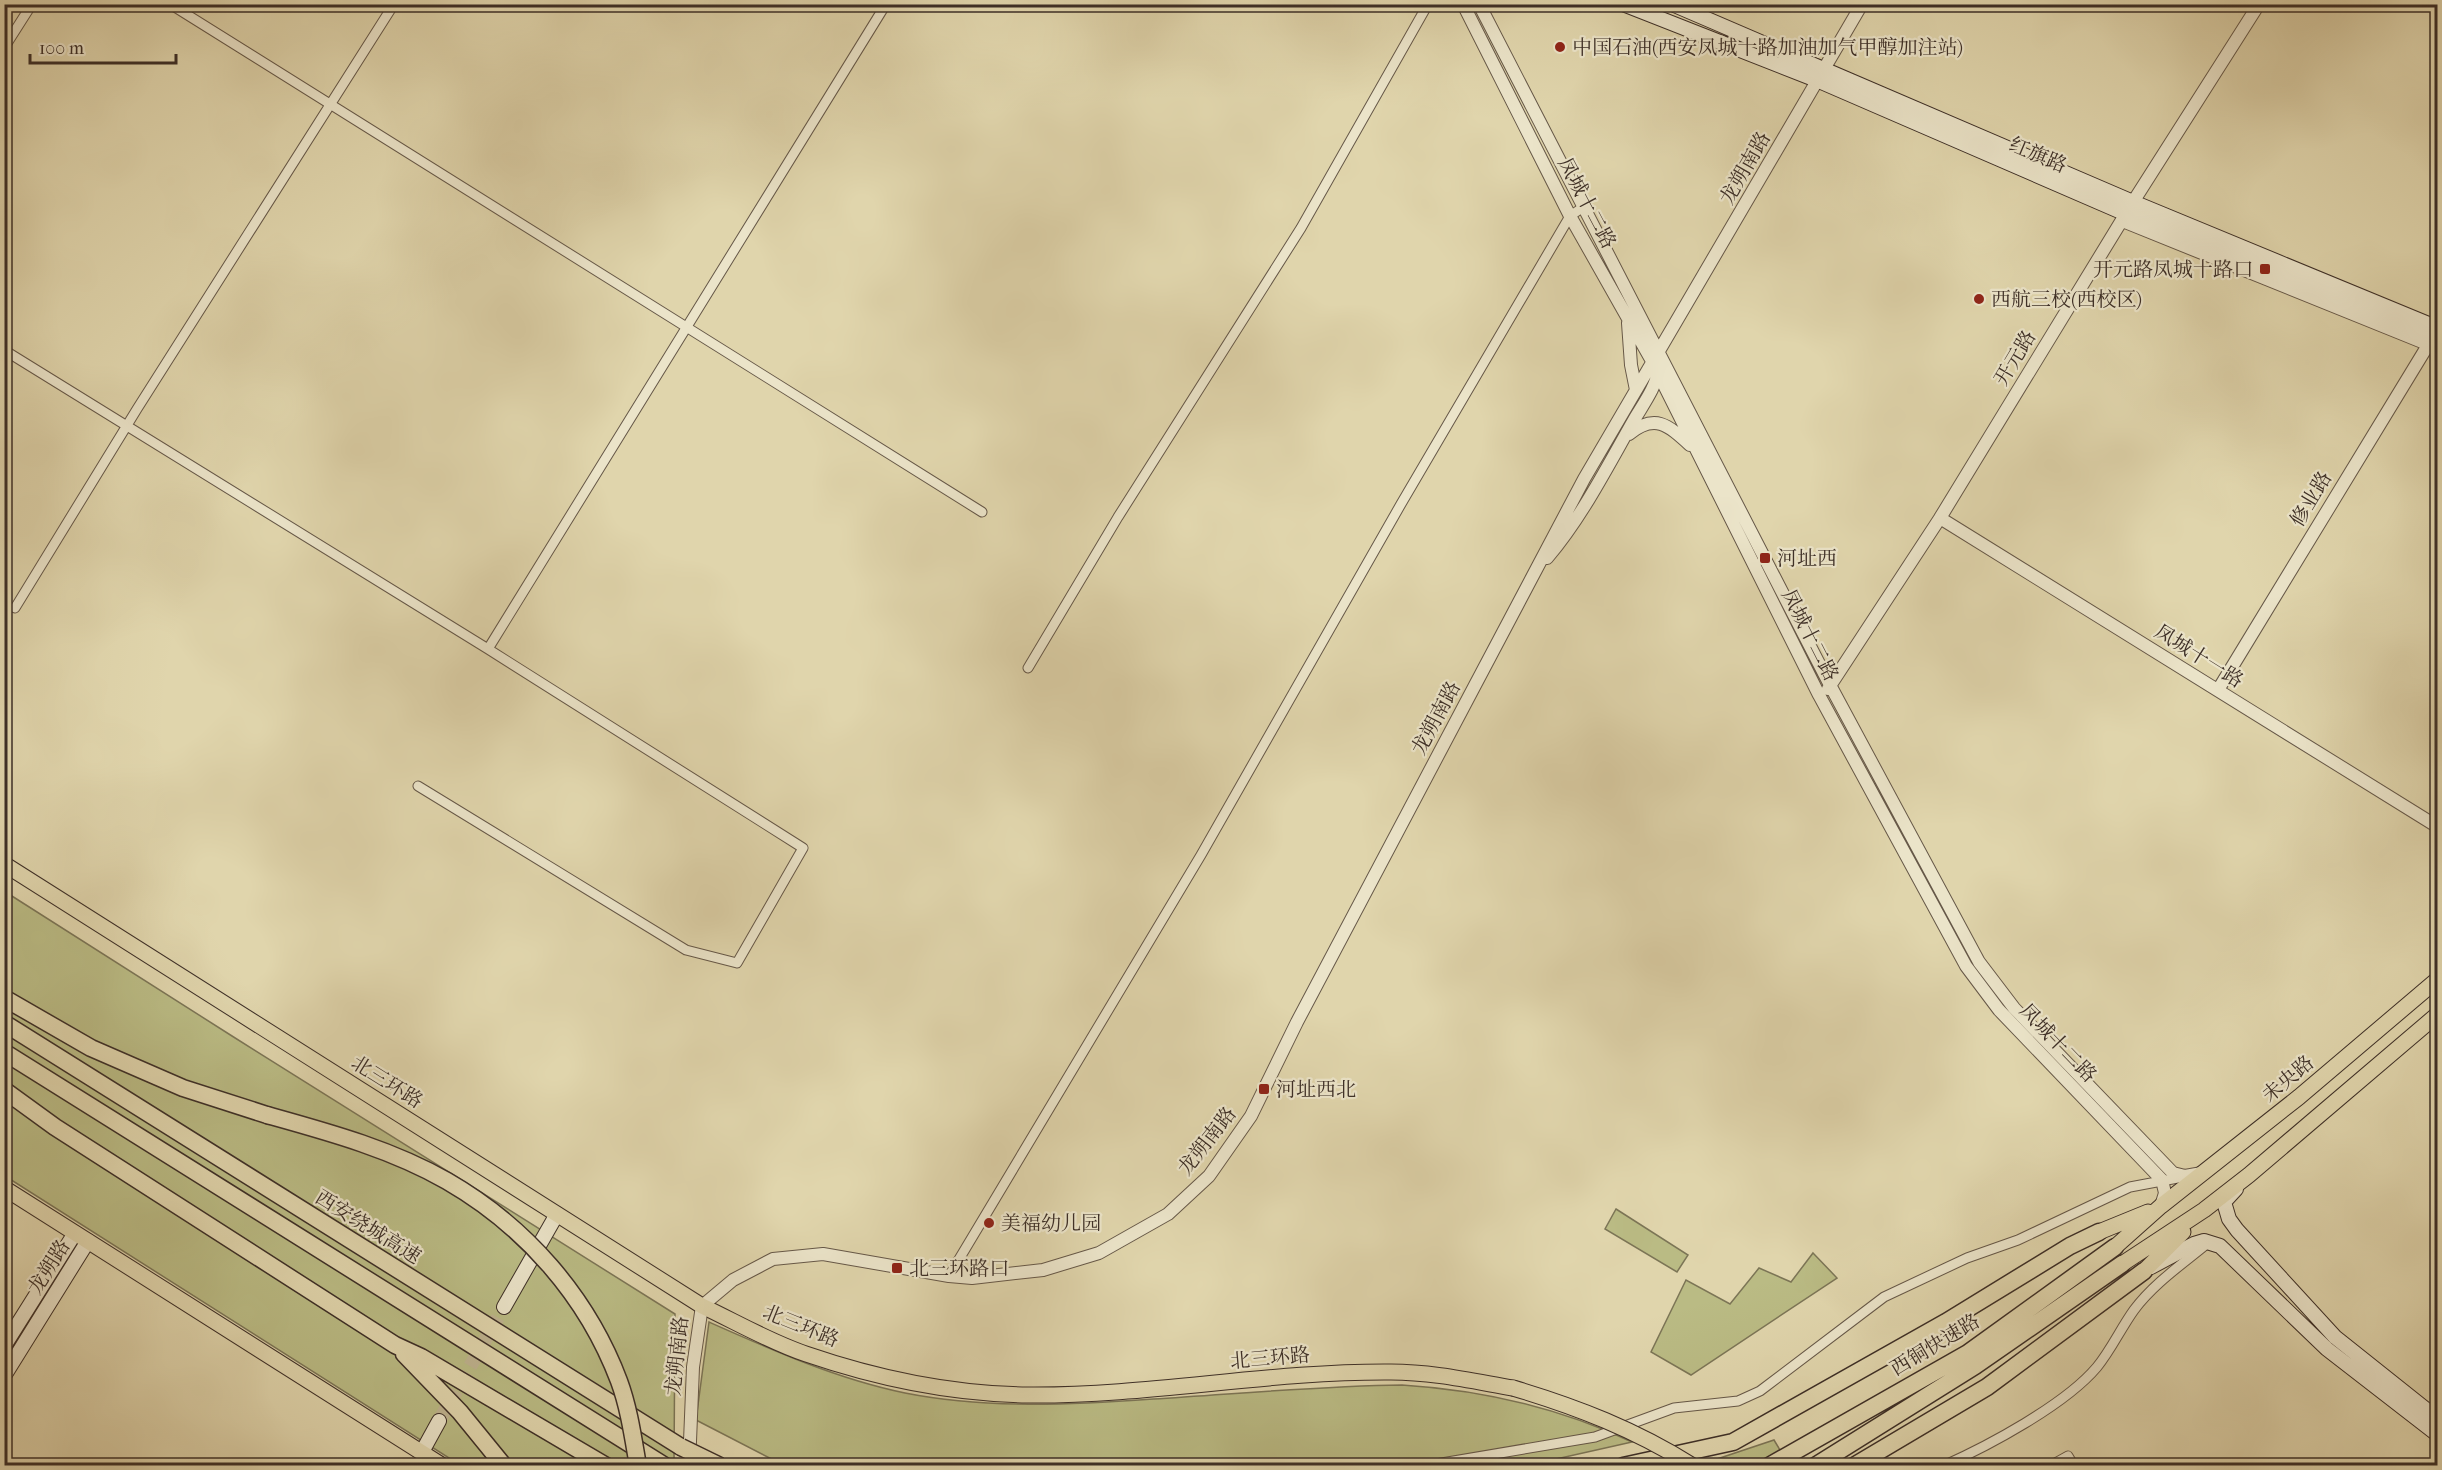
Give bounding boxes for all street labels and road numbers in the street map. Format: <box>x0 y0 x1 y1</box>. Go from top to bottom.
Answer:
street label: 龙朔南路 <box>1715 128 1775 208</box>
street label: 红旗路 <box>2006 133 2070 177</box>
street label: 凤城十二路 <box>1553 153 1621 253</box>
street label: 开元路 <box>1990 326 2040 390</box>
street label: 修业路 <box>2286 467 2336 531</box>
street label: 凤城十二路 <box>1777 585 1843 685</box>
street label: 凤城十一路 <box>2151 620 2247 692</box>
street label: 龙朔南路 <box>1407 677 1465 759</box>
street label: 凤城十二路 <box>2015 999 2101 1087</box>
street label: 北三环路 <box>347 1051 427 1113</box>
street label: 未央路 <box>2258 1051 2318 1107</box>
street label: 龙朔南路 <box>1173 1102 1241 1180</box>
street label: 西安绕城高速 <box>311 1185 425 1269</box>
street label: 龙朔路 <box>23 1235 75 1299</box>
street label: 北三环路 <box>760 1300 842 1352</box>
street label: 西铜快速路 <box>1886 1309 1984 1381</box>
street label: 龙朔南路 <box>661 1315 693 1397</box>
street label: 北三环路 <box>1229 1343 1311 1373</box>

